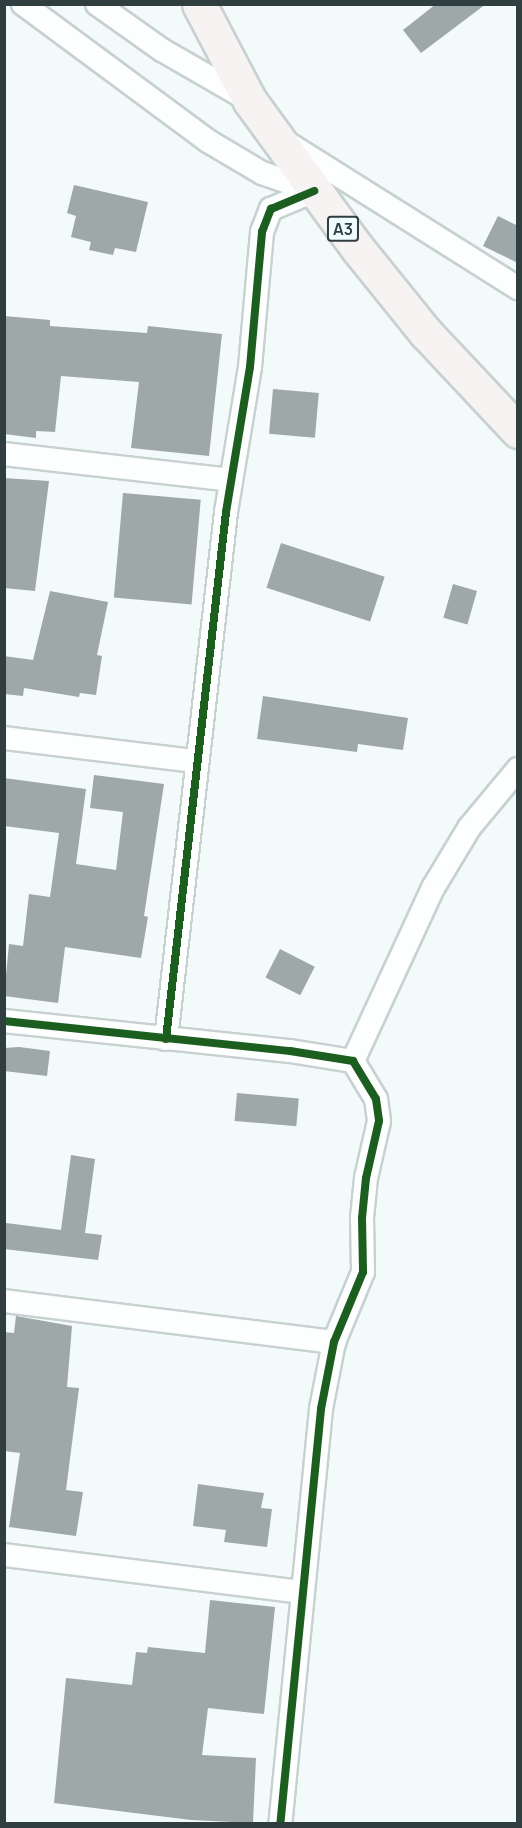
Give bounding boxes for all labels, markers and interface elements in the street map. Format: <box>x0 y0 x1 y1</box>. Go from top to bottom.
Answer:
road number: A3 <box>326 216 360 242</box>

